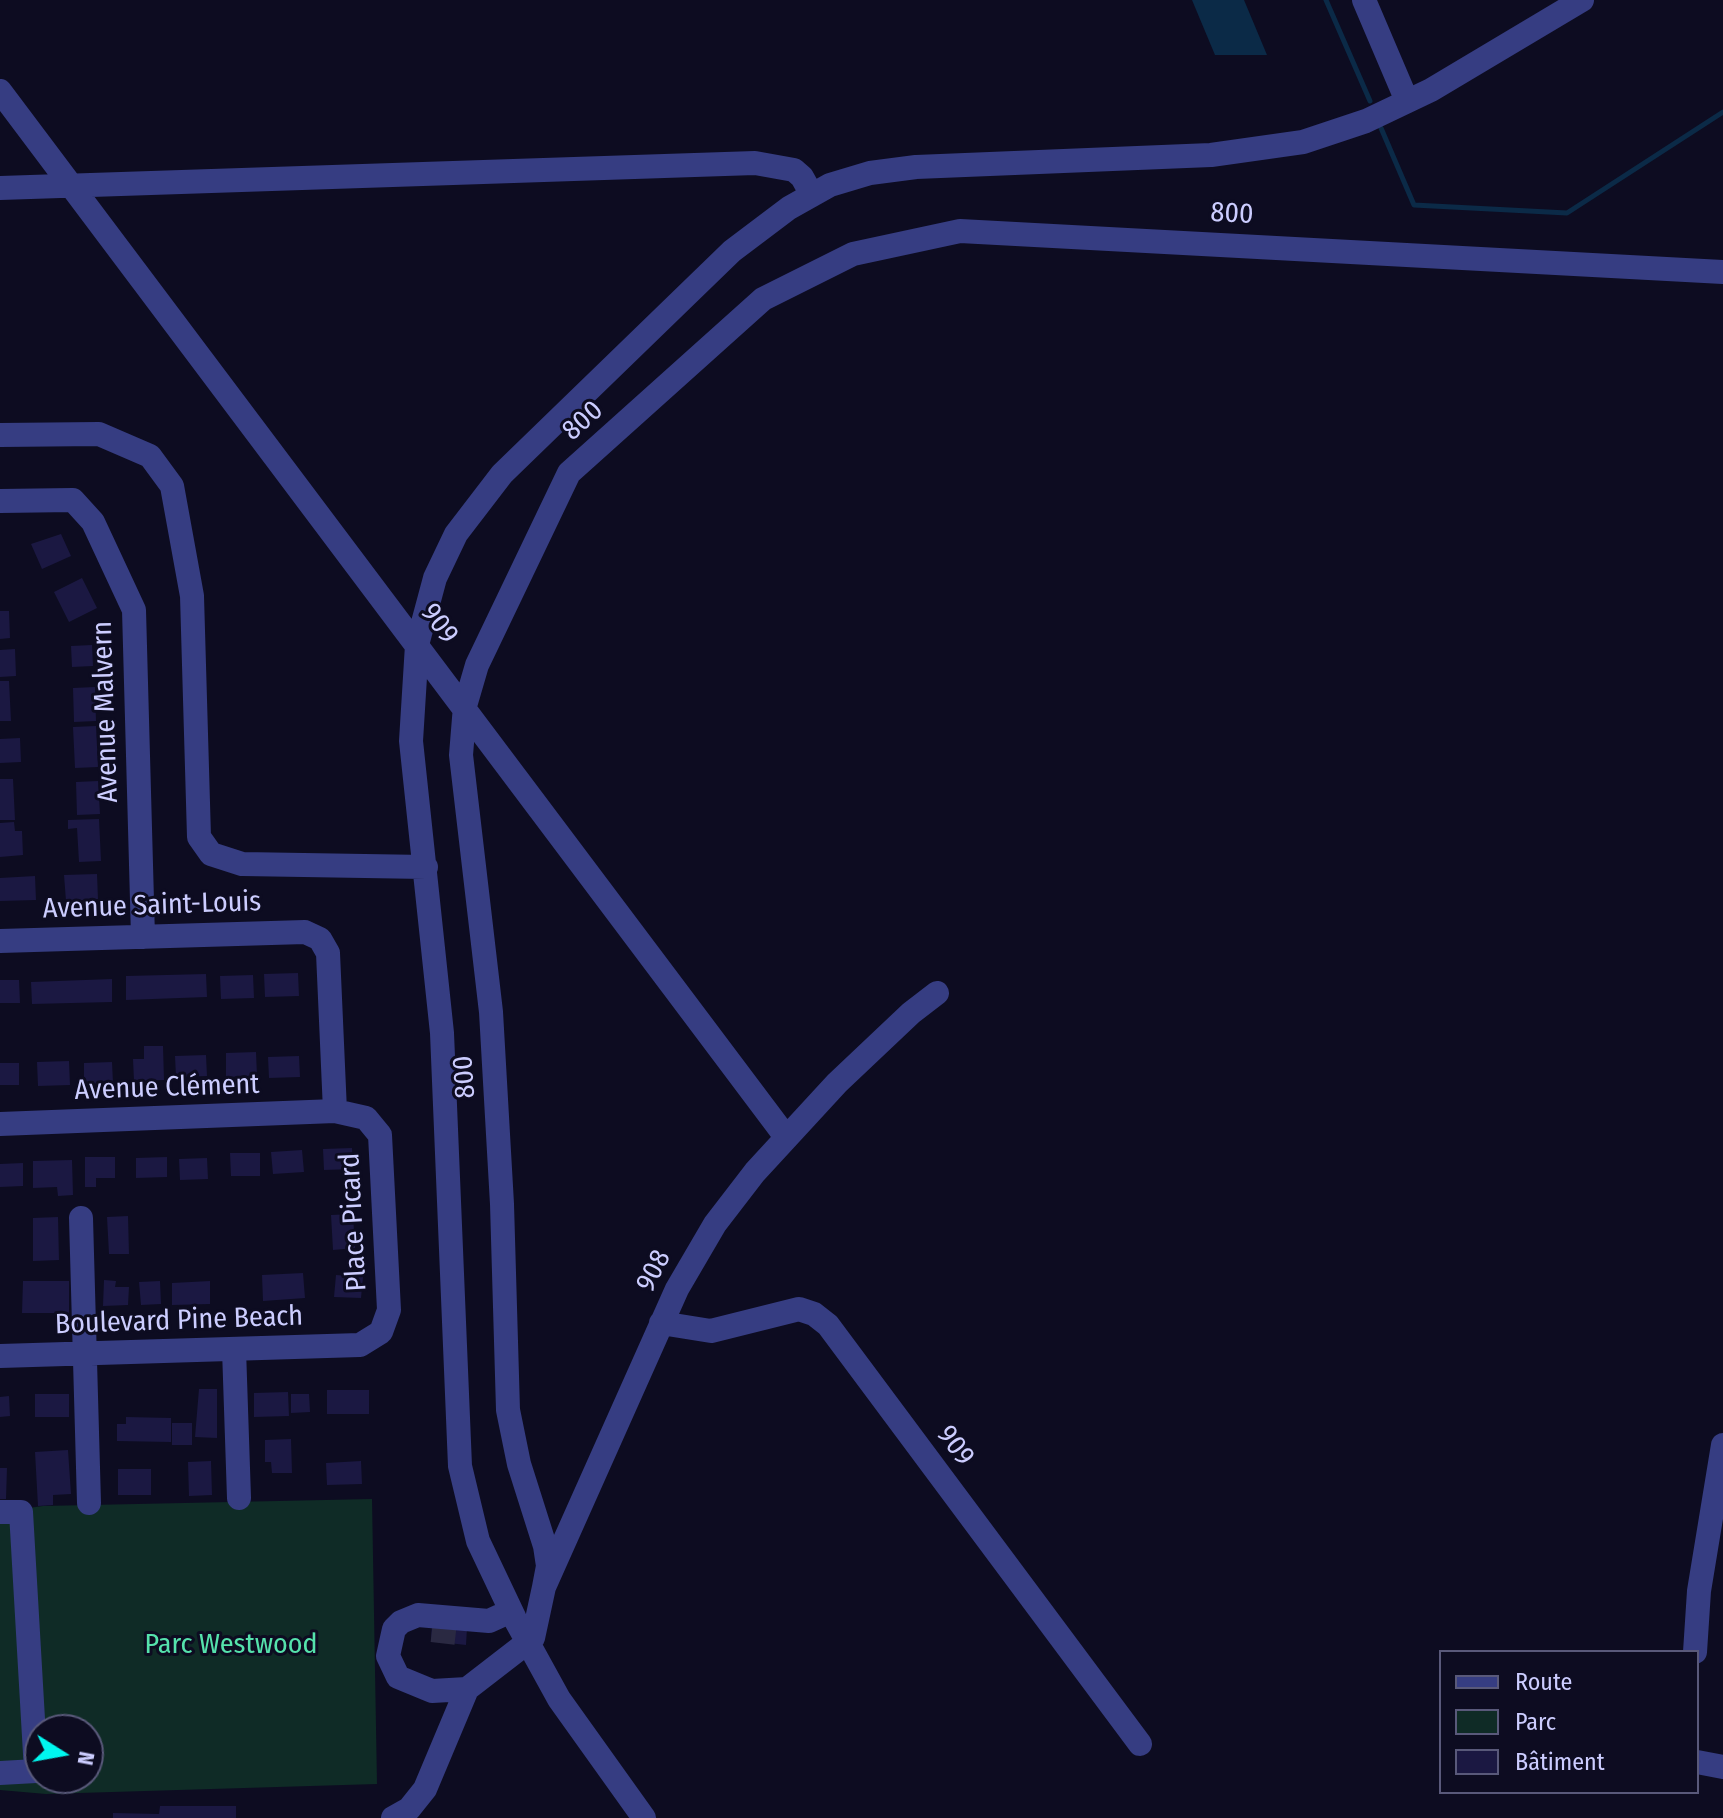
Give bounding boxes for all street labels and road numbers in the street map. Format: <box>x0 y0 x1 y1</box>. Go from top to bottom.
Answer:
street label: 800 <box>1210 196 1254 232</box>
street label: 800 <box>556 394 610 448</box>
street label: 909 <box>413 597 465 651</box>
street label: Avenue Malvern <box>86 621 126 803</box>
street label: Avenue Saint-Louis <box>42 885 262 927</box>
street label: 800 <box>447 1054 483 1100</box>
street label: Avenue Clément <box>74 1068 260 1108</box>
street label: Place Picard <box>334 1152 374 1292</box>
street label: 908 <box>629 1245 679 1297</box>
street label: Boulevard Pine Beach <box>54 1300 304 1342</box>
street label: 909 <box>929 1419 981 1473</box>

